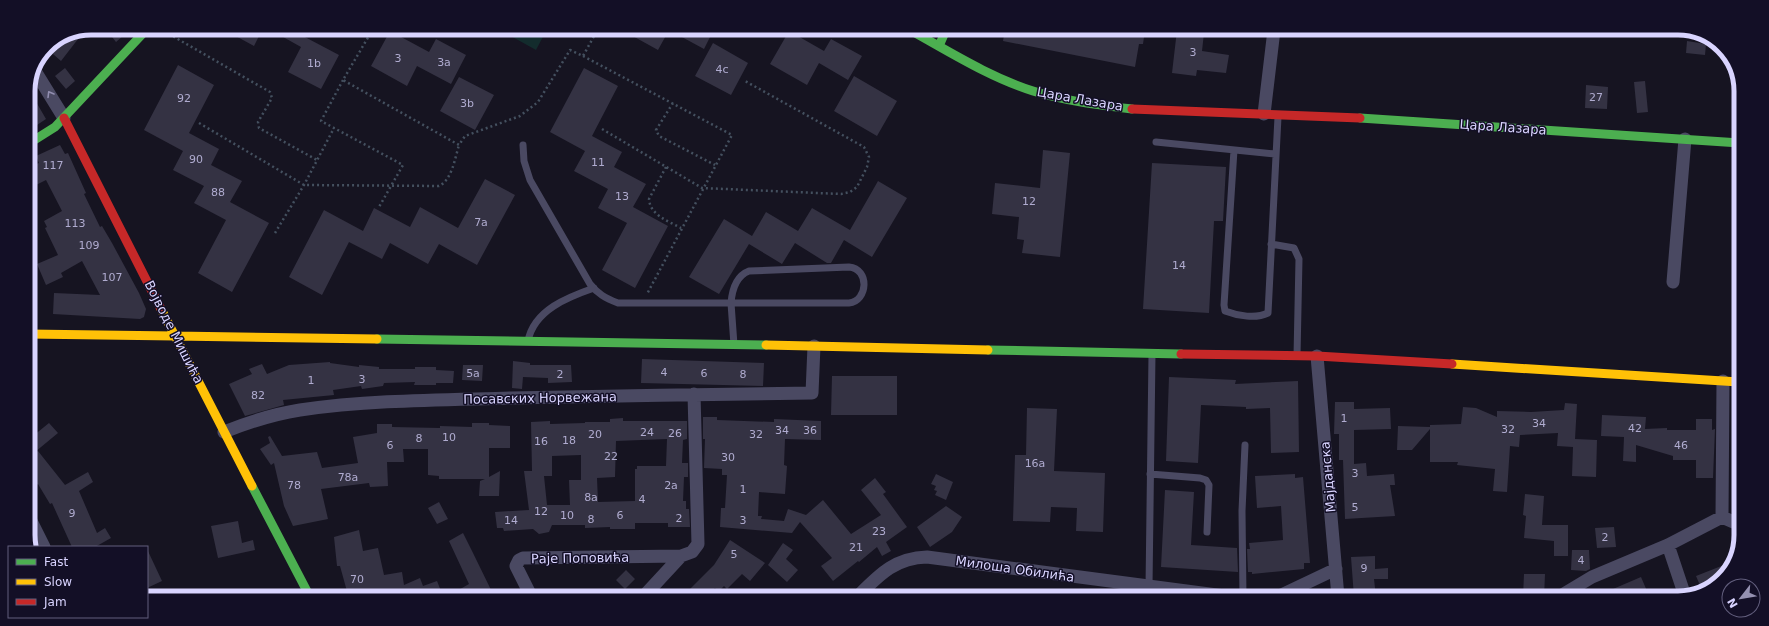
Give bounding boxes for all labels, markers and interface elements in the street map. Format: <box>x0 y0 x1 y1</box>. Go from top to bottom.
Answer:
house number: 3 <box>1190 46 1197 59</box>
house number: 3 <box>395 52 402 65</box>
house number: 3a <box>437 56 451 69</box>
house number: 1b <box>307 57 321 70</box>
house number: 4c <box>715 63 729 76</box>
street label: Цара Лазара <box>1036 84 1124 114</box>
one-way arrow <box>47 91 54 98</box>
house number: 27 <box>1589 91 1603 104</box>
house number: 92 <box>177 92 191 105</box>
house number: 3b <box>460 97 474 110</box>
street label: Цара Лазара <box>1459 116 1547 138</box>
house number: 90 <box>189 153 203 166</box>
house number: 11 <box>591 156 605 169</box>
house number: 117 <box>43 159 64 172</box>
house number: 88 <box>211 186 225 199</box>
house number: 13 <box>615 190 629 203</box>
house number: 12 <box>1022 195 1036 208</box>
house number: 7a <box>474 216 488 229</box>
house number: 113 <box>65 217 86 230</box>
house number: 109 <box>79 239 100 252</box>
house number: 14 <box>1172 259 1186 272</box>
house number: 107 <box>102 271 123 284</box>
street label: Војводе Мишића <box>142 278 206 386</box>
house number: 4 <box>661 366 668 379</box>
house number: 5a <box>466 367 480 380</box>
house number: 6 <box>701 367 708 380</box>
house number: 2 <box>557 368 564 381</box>
house number: 8 <box>740 368 747 381</box>
house number: 3 <box>359 373 366 386</box>
house number: 1 <box>308 374 315 387</box>
house number: 82 <box>251 389 265 402</box>
street label: Посавских Норвежана <box>463 389 617 407</box>
house number: 1 <box>1341 412 1348 425</box>
house number: 34 <box>1532 417 1546 430</box>
house number: 42 <box>1628 422 1642 435</box>
house number: 32 <box>1501 423 1515 436</box>
house number: 34 <box>775 424 789 437</box>
house number: 36 <box>803 424 817 437</box>
house number: 24 <box>640 426 654 439</box>
house number: 26 <box>668 427 682 440</box>
house number: 20 <box>588 428 602 441</box>
house number: 32 <box>749 428 763 441</box>
house number: 10 <box>442 431 456 444</box>
house number: 8 <box>416 432 423 445</box>
house number: 18 <box>562 434 576 447</box>
house number: 16 <box>534 435 548 448</box>
house number: 6 <box>387 439 394 452</box>
house number: 46 <box>1674 439 1688 452</box>
street label: Мајданска <box>1317 441 1339 513</box>
house number: 22 <box>604 450 618 463</box>
house number: 30 <box>721 451 735 464</box>
house number: 16a <box>1025 457 1045 470</box>
house number: 3 <box>1352 467 1359 480</box>
house number: 78a <box>338 471 358 484</box>
house number: 78 <box>287 479 301 492</box>
house number: 2a <box>664 479 678 492</box>
house number: 1 <box>740 483 747 496</box>
house number: 8a <box>584 491 598 504</box>
house number: 4 <box>639 493 646 506</box>
house number: 5 <box>1352 501 1359 514</box>
house number: 12 <box>534 505 548 518</box>
house number: 9 <box>69 507 76 520</box>
house number: 10 <box>560 509 574 522</box>
house number: 6 <box>617 509 624 522</box>
house number: 2 <box>676 512 683 525</box>
house number: 8 <box>588 513 595 526</box>
house number: 14 <box>504 514 518 527</box>
house number: 3 <box>740 514 747 527</box>
house number: 23 <box>872 525 886 538</box>
house number: 2 <box>1602 531 1609 544</box>
house number: 21 <box>849 541 863 554</box>
legend <box>8 546 148 618</box>
house number: 5 <box>731 548 738 561</box>
street label: Раје Поповића <box>531 550 629 566</box>
street label: Милоша Обилића <box>955 553 1075 585</box>
house number: 4 <box>1578 554 1585 567</box>
text: Fast <box>44 555 68 569</box>
house number: 9 <box>1361 562 1368 575</box>
house number: 70 <box>350 573 364 586</box>
text: Slow <box>44 575 72 589</box>
north arrow <box>1721 578 1761 618</box>
text: Jam <box>43 595 67 609</box>
text: N <box>1725 596 1741 610</box>

